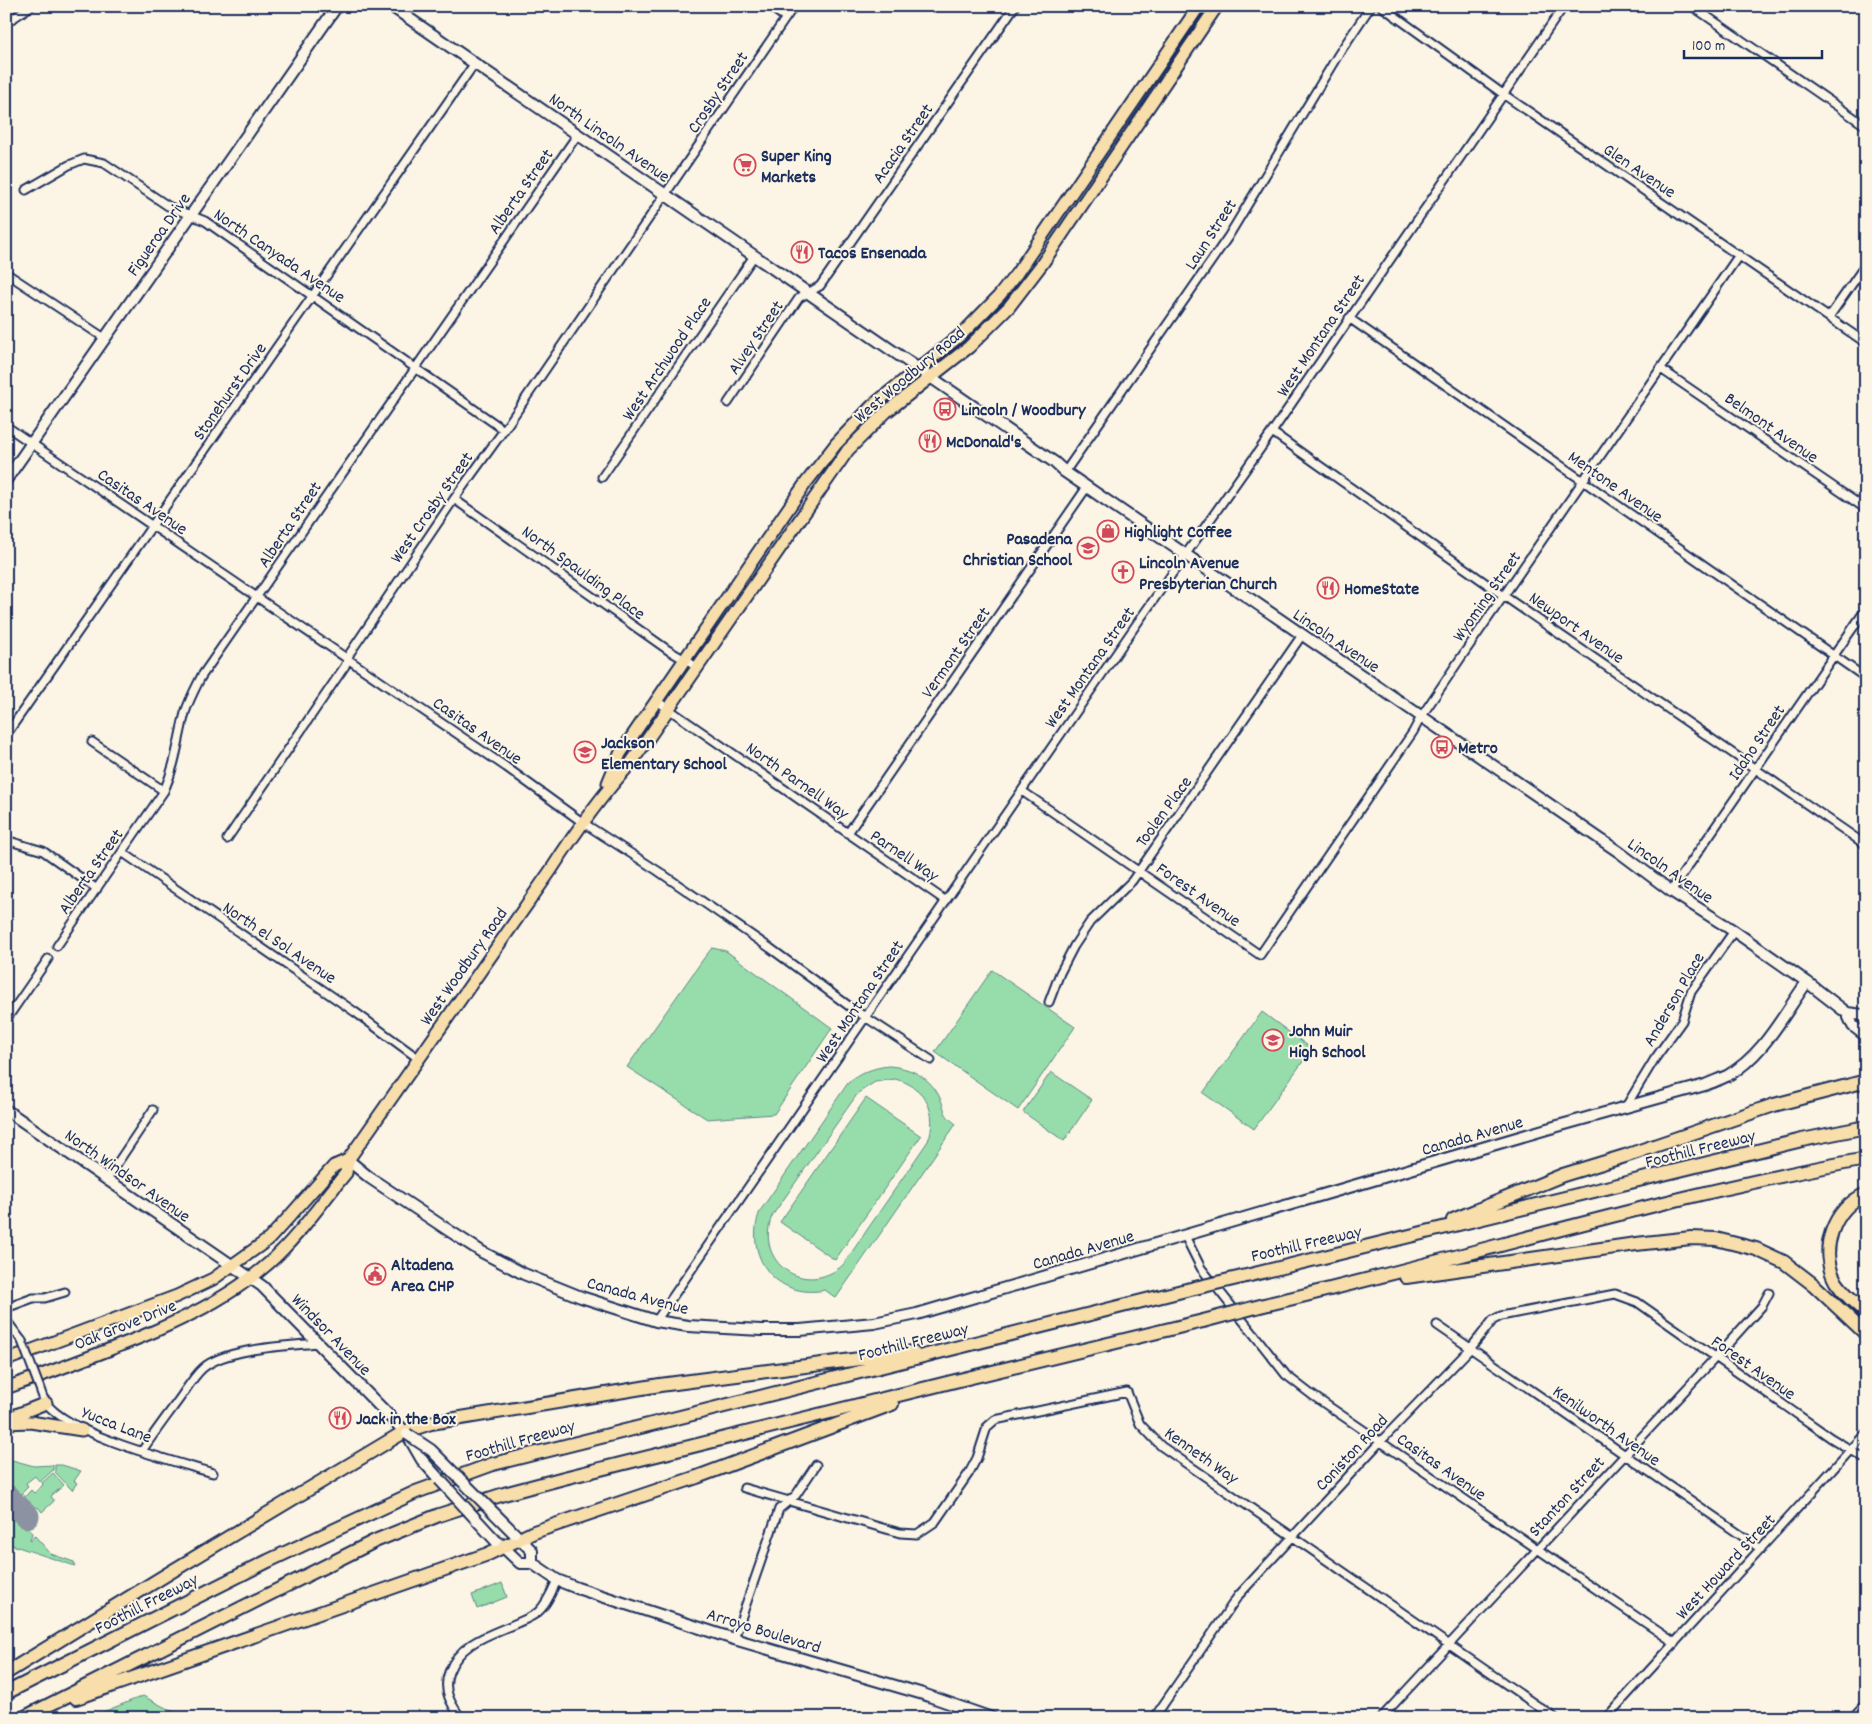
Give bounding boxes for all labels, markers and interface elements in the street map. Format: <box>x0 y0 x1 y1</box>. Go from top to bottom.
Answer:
scale bar <box>1684 28 1822 60</box>
text: 100 m <box>1692 36 1725 58</box>
street label: Crosby Street <box>682 47 756 139</box>
street label: North Lincoln Avenue <box>543 88 674 190</box>
street label: Acacia Street <box>867 99 941 189</box>
street label: Glen Avenue <box>1597 139 1680 206</box>
street label: Alberta Street <box>483 144 561 240</box>
place label: Super King Markets <box>761 145 832 191</box>
supermarket icon: Super King Markets <box>733 153 757 177</box>
street label: Figueroa Drive <box>122 189 198 282</box>
street label: Laun Street <box>1180 195 1244 276</box>
street label: North Canyada Avenue <box>208 204 350 311</box>
restaurant icon: Tacos Ensenada <box>790 240 814 264</box>
place label: Tacos Ensenada <box>818 242 927 267</box>
street label: West Montana Street <box>1272 270 1373 403</box>
street label: West Archwood Place <box>617 292 719 426</box>
street label: Alvey Street <box>723 296 791 380</box>
street label: West Woodbury Road <box>849 322 972 430</box>
street label: Stonehurst Drive <box>188 338 274 447</box>
street label: Belmont Avenue <box>1719 387 1823 471</box>
bus stop icon: Lincoln / Woodbury <box>933 397 957 421</box>
place label: Lincoln / Woodbury <box>961 399 1086 424</box>
restaurant icon: McDonald's <box>918 429 942 453</box>
place label: McDonald's <box>946 431 1022 456</box>
street label: Mentone Avenue <box>1562 446 1667 530</box>
street label: West Crosby Street <box>385 447 481 569</box>
street label: Casitas Avenue <box>91 464 192 543</box>
street label: Alberta Street <box>253 477 329 574</box>
shop icon: Highlight Coffee <box>1096 519 1120 543</box>
street label: North Spaulding Place <box>516 521 650 628</box>
place label: Highlight Coffee <box>1124 521 1232 546</box>
place label: Pasadena Christian School <box>963 528 1073 574</box>
school or university icon: Pasadena Christian School <box>1076 536 1100 560</box>
street label: Wyoming Street <box>1448 547 1529 648</box>
place label: Lincoln Avenue Presbyterian Church <box>1139 552 1277 598</box>
church icon: Lincoln Avenue Presbyterian Church <box>1111 560 1135 584</box>
restaurant icon: HomeState <box>1316 576 1340 600</box>
place label: HomeState <box>1344 578 1419 603</box>
street label: Newport Avenue <box>1523 587 1628 671</box>
street label: Vermont Street <box>916 602 998 704</box>
street label: West Montana Street <box>1040 602 1143 734</box>
street label: Lincoln Avenue <box>1287 604 1384 680</box>
street label: Casitas Avenue <box>427 692 526 772</box>
street label: Idaho Street <box>1723 700 1793 786</box>
place label: Jackson Elementary School <box>601 732 728 778</box>
bus stop icon: Metro <box>1430 735 1454 759</box>
street label: North Parnell Way <box>740 737 854 827</box>
place label: Metro <box>1458 737 1498 762</box>
school or university icon: Jackson Elementary School <box>573 740 597 764</box>
street label: Toolen Place <box>1131 772 1199 853</box>
street label: Alberta Street <box>53 824 131 920</box>
street label: Parnell Way <box>864 825 944 890</box>
street label: Lincoln Avenue <box>1621 833 1718 911</box>
street label: Forest Avenue <box>1150 858 1245 935</box>
street label: North el Sol Avenue <box>217 897 341 992</box>
street label: West Woodbury Road <box>415 903 515 1031</box>
street label: West Montana Street <box>811 936 912 1069</box>
street label: Anderson Place <box>1638 948 1712 1052</box>
place label: John Muir High School <box>1289 1020 1366 1066</box>
school or university icon: John Muir High School <box>1261 1028 1285 1052</box>
street label: Canada Avenue <box>1419 1111 1526 1164</box>
street label: North Windsor Avenue <box>59 1124 195 1230</box>
street label: Foothill Freeway <box>1643 1124 1759 1176</box>
street label: Foothill Freeway <box>1249 1220 1365 1270</box>
street label: Canada Avenue <box>1030 1225 1137 1278</box>
place label: Altadena Area CHP <box>391 1254 454 1300</box>
public building icon: Altadena Area CHP <box>363 1262 387 1286</box>
street label: Canada Avenue <box>584 1272 691 1323</box>
street label: Windsor Avenue <box>284 1289 376 1383</box>
street label: Oak Grove Drive <box>71 1294 181 1358</box>
street label: Foothill Freeway <box>856 1317 972 1369</box>
street label: Forest Avenue <box>1705 1331 1800 1408</box>
street label: Kenilworth Avenue <box>1547 1380 1665 1474</box>
street label: Yucca Lane <box>77 1402 155 1451</box>
restaurant icon: Jack in the Box <box>328 1406 352 1430</box>
place label: Jack in the Box <box>356 1408 456 1433</box>
street label: Coniston Road <box>1311 1410 1395 1498</box>
street label: Foothill Freeway <box>463 1415 579 1470</box>
street label: Kenneth Way <box>1158 1422 1243 1492</box>
street label: Casitas Avenue <box>1391 1428 1490 1508</box>
street label: Stanton Street <box>1524 1452 1612 1544</box>
street label: West Howard Street <box>1671 1509 1783 1626</box>
street label: Foothill Freeway <box>91 1568 204 1642</box>
street label: Arroyo Boulevard <box>703 1603 823 1662</box>

